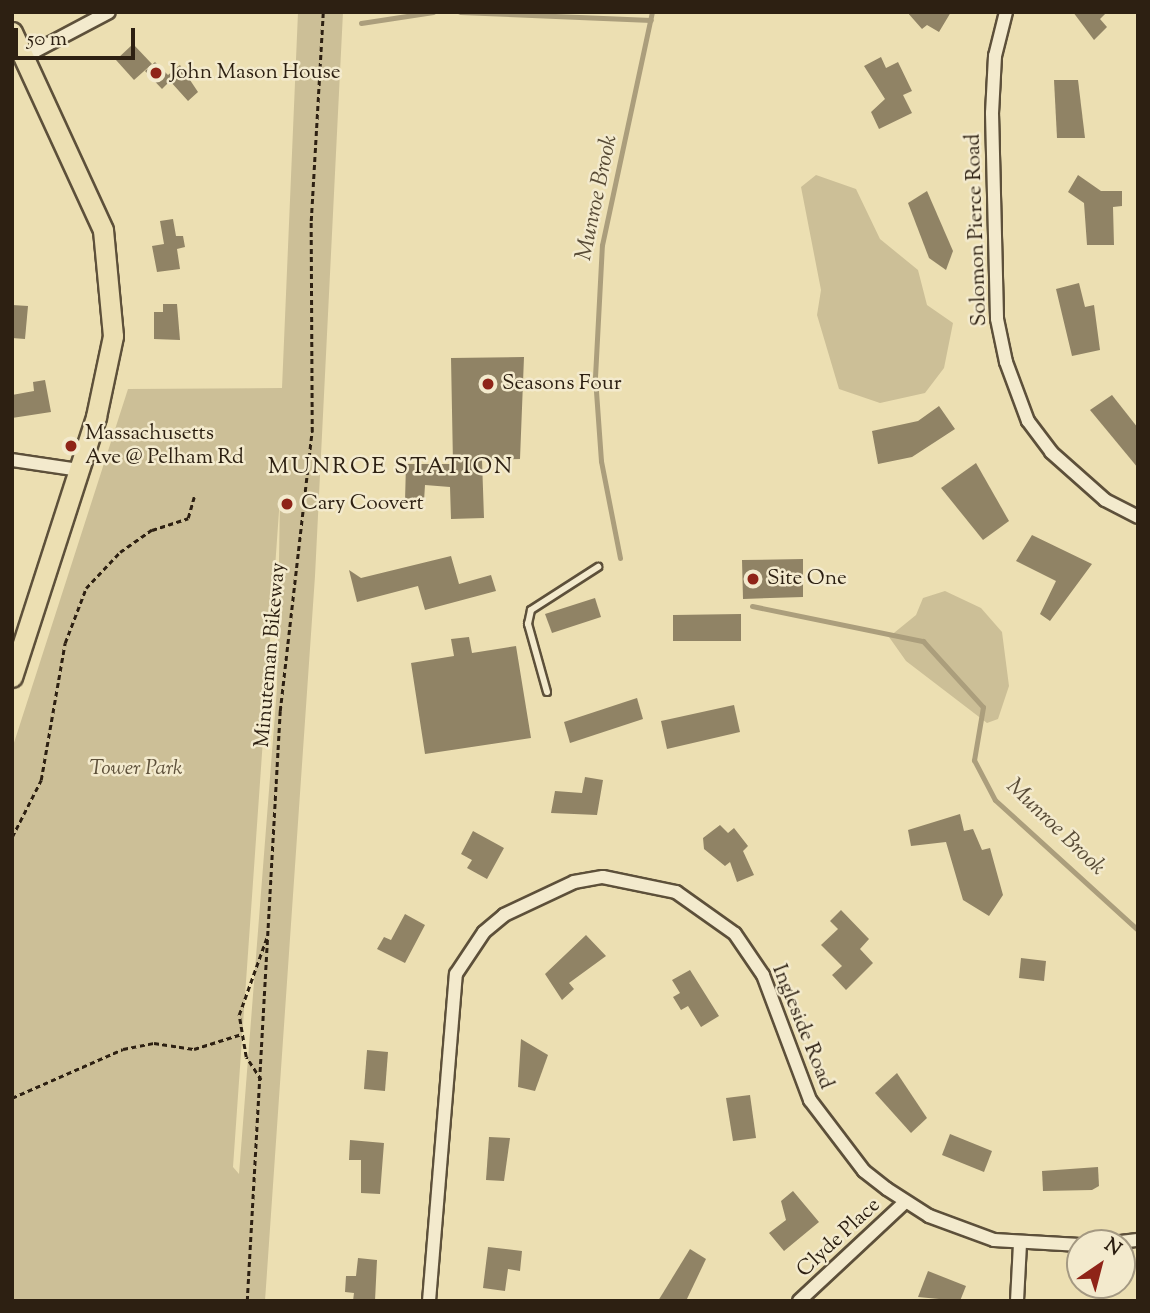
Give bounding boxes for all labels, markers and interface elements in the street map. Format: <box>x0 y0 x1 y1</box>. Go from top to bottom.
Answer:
scale bar <box>18 14 138 58</box>
text: 50 m <box>27 25 67 55</box>
place label: John Mason House <box>170 60 341 86</box>
marker: John Mason House <box>148 65 164 81</box>
water label: Munroe Brook <box>571 133 625 263</box>
street label: Solomon Pierce Road <box>961 133 993 327</box>
place label: Seasons Four <box>502 371 622 397</box>
marker: Seasons Four <box>480 376 496 392</box>
place label: Massachusetts Ave @ Pelham Rd <box>85 421 244 471</box>
marker: Massachusetts Ave @ Pelham Rd <box>63 438 79 454</box>
district label: MUNROE STATION <box>270 454 512 482</box>
place label: Cary Coovert <box>301 491 424 517</box>
marker: Cary Coovert <box>279 496 295 512</box>
street label: Minuteman Bikeway <box>250 561 292 749</box>
place label: Site One <box>767 566 847 592</box>
marker: Site One <box>745 571 761 587</box>
park label: Tower Park <box>90 756 182 782</box>
water label: Munroe Brook <box>1000 774 1110 882</box>
street label: Ingleside Road <box>766 961 838 1093</box>
street label: Clyde Place <box>792 1193 886 1283</box>
north arrow <box>1066 1229 1136 1299</box>
text: N <box>1098 1233 1126 1263</box>

